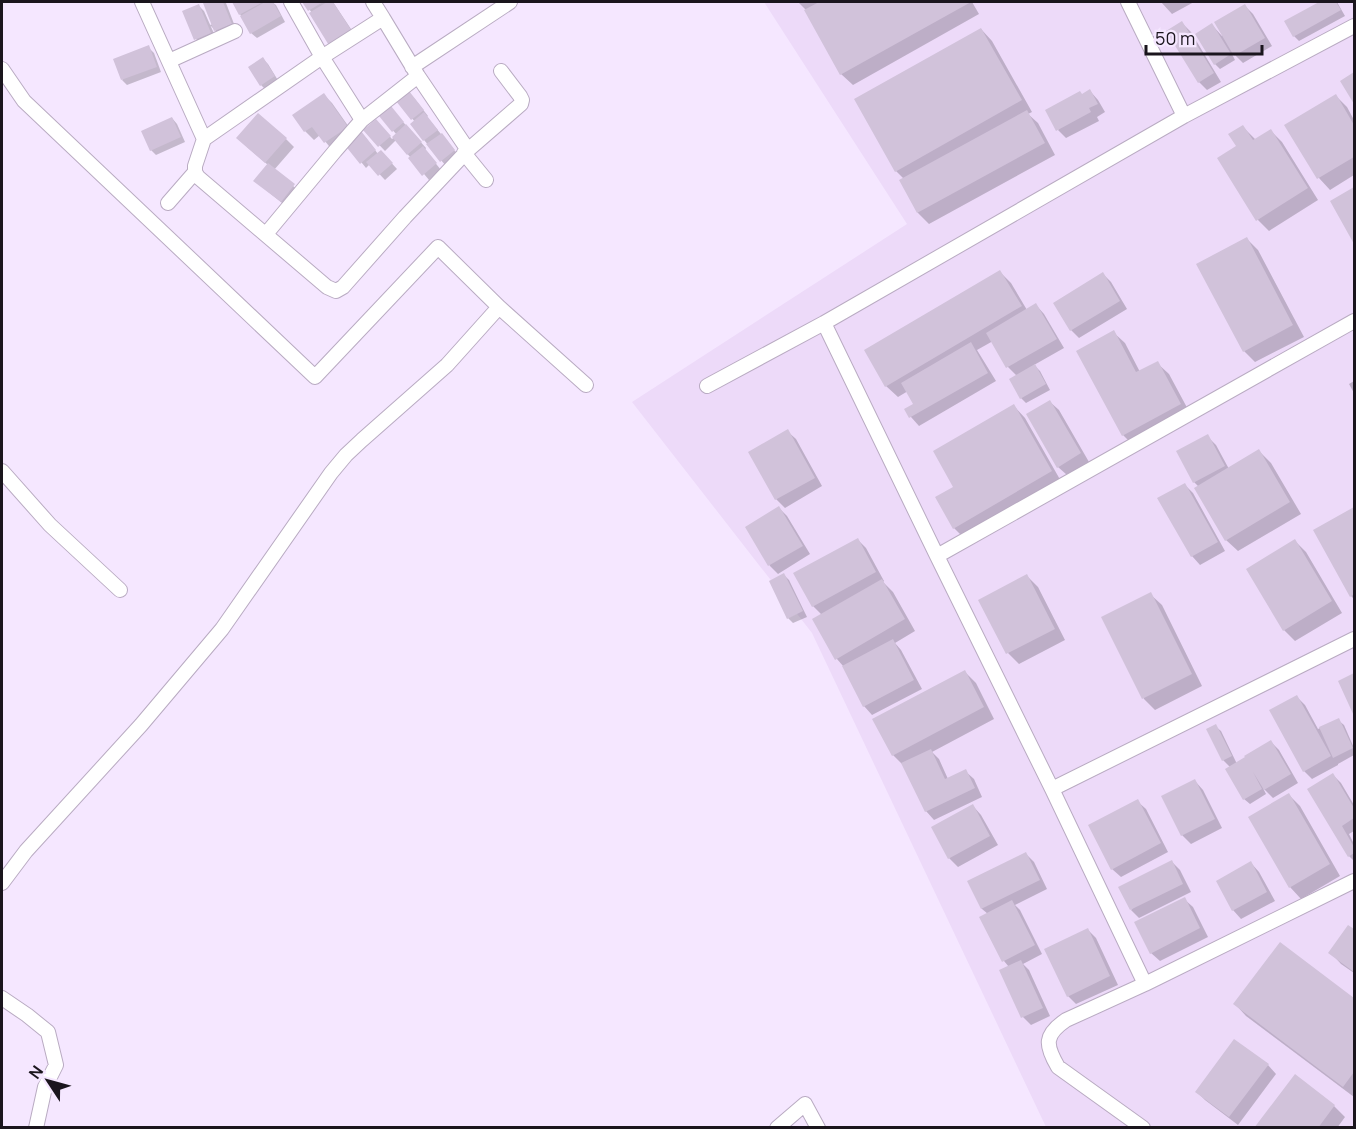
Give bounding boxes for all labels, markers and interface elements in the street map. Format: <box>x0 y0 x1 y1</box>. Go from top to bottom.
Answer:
scale bar <box>1146 18 1262 56</box>
text: 50 m <box>1155 26 1195 50</box>
north arrow <box>18 1051 78 1111</box>
text: N <box>24 1061 48 1083</box>

